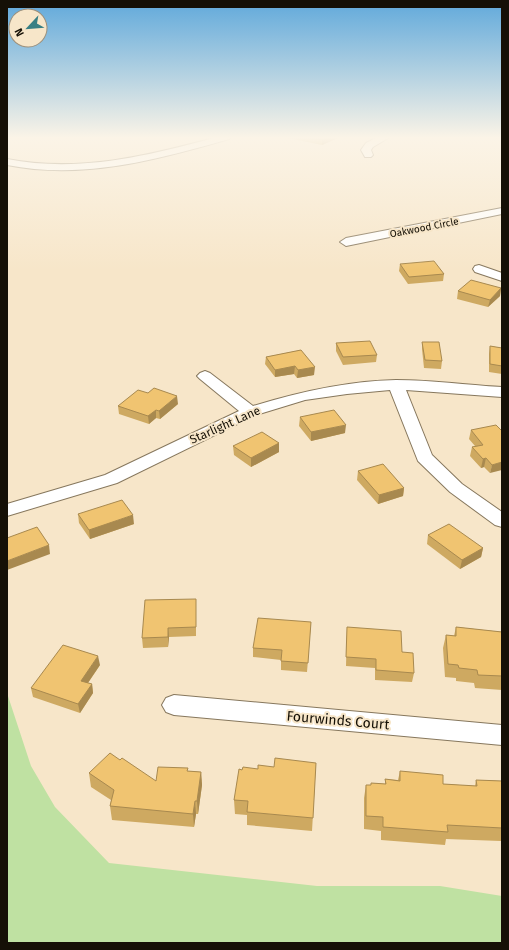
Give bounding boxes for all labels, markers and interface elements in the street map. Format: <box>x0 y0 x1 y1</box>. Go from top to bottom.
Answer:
north arrow <box>8 8 48 48</box>
text: N <box>12 26 27 38</box>
street label: Oakwood Circle <box>389 215 460 241</box>
street label: Starlight Lane <box>188 403 262 447</box>
street label: Fourwinds Court <box>286 708 391 734</box>

